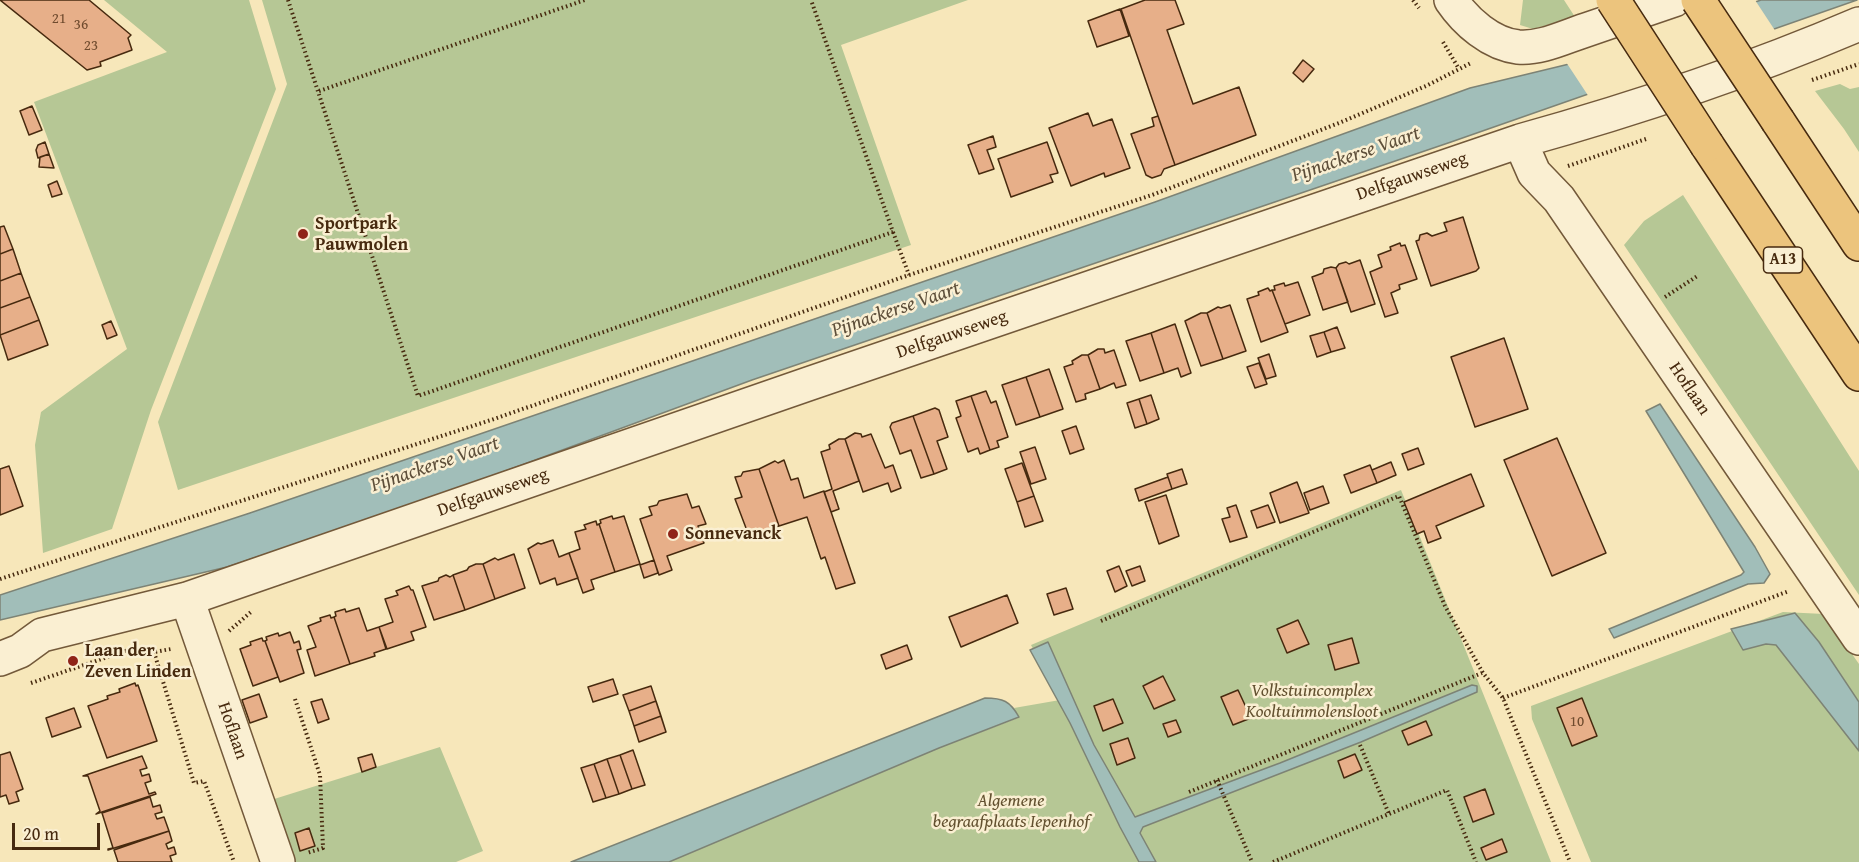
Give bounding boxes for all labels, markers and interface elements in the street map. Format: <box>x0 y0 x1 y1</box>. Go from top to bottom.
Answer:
house number: 21 <box>52 10 66 28</box>
house number: 36 <box>74 16 88 34</box>
house number: 23 <box>84 37 98 55</box>
water label: Pijnackerse Vaart <box>1289 122 1423 188</box>
street label: Delfgauwseweg <box>1354 148 1470 206</box>
place label: Sportpark Pauwmolen <box>315 213 408 256</box>
marker: Sportpark Pauwmolen <box>296 227 310 241</box>
road number: A13 <box>1764 247 1802 273</box>
water label: Pijnackerse Vaart <box>829 277 963 343</box>
street label: Delfgauwseweg <box>894 306 1010 364</box>
street label: Hoflaan <box>1664 358 1714 420</box>
water label: Pijnackerse Vaart <box>368 432 502 498</box>
street label: Delfgauwseweg <box>435 464 551 522</box>
place label: Sonnevanck <box>685 523 781 545</box>
marker: Sonnevanck <box>666 527 680 541</box>
place label: Laan der Zeven Linden <box>85 640 191 682</box>
marker: Laan der Zeven Linden <box>66 654 80 668</box>
park label: Volkstuincomplex Kooltuinmolensloot <box>1246 680 1378 722</box>
street label: Hoflaan <box>212 700 252 762</box>
house number: 10 <box>1570 713 1584 731</box>
park label: Algemene begraafplaats Iepenhof <box>933 790 1089 832</box>
scale bar <box>15 811 104 849</box>
text: 20 m <box>23 820 59 847</box>

